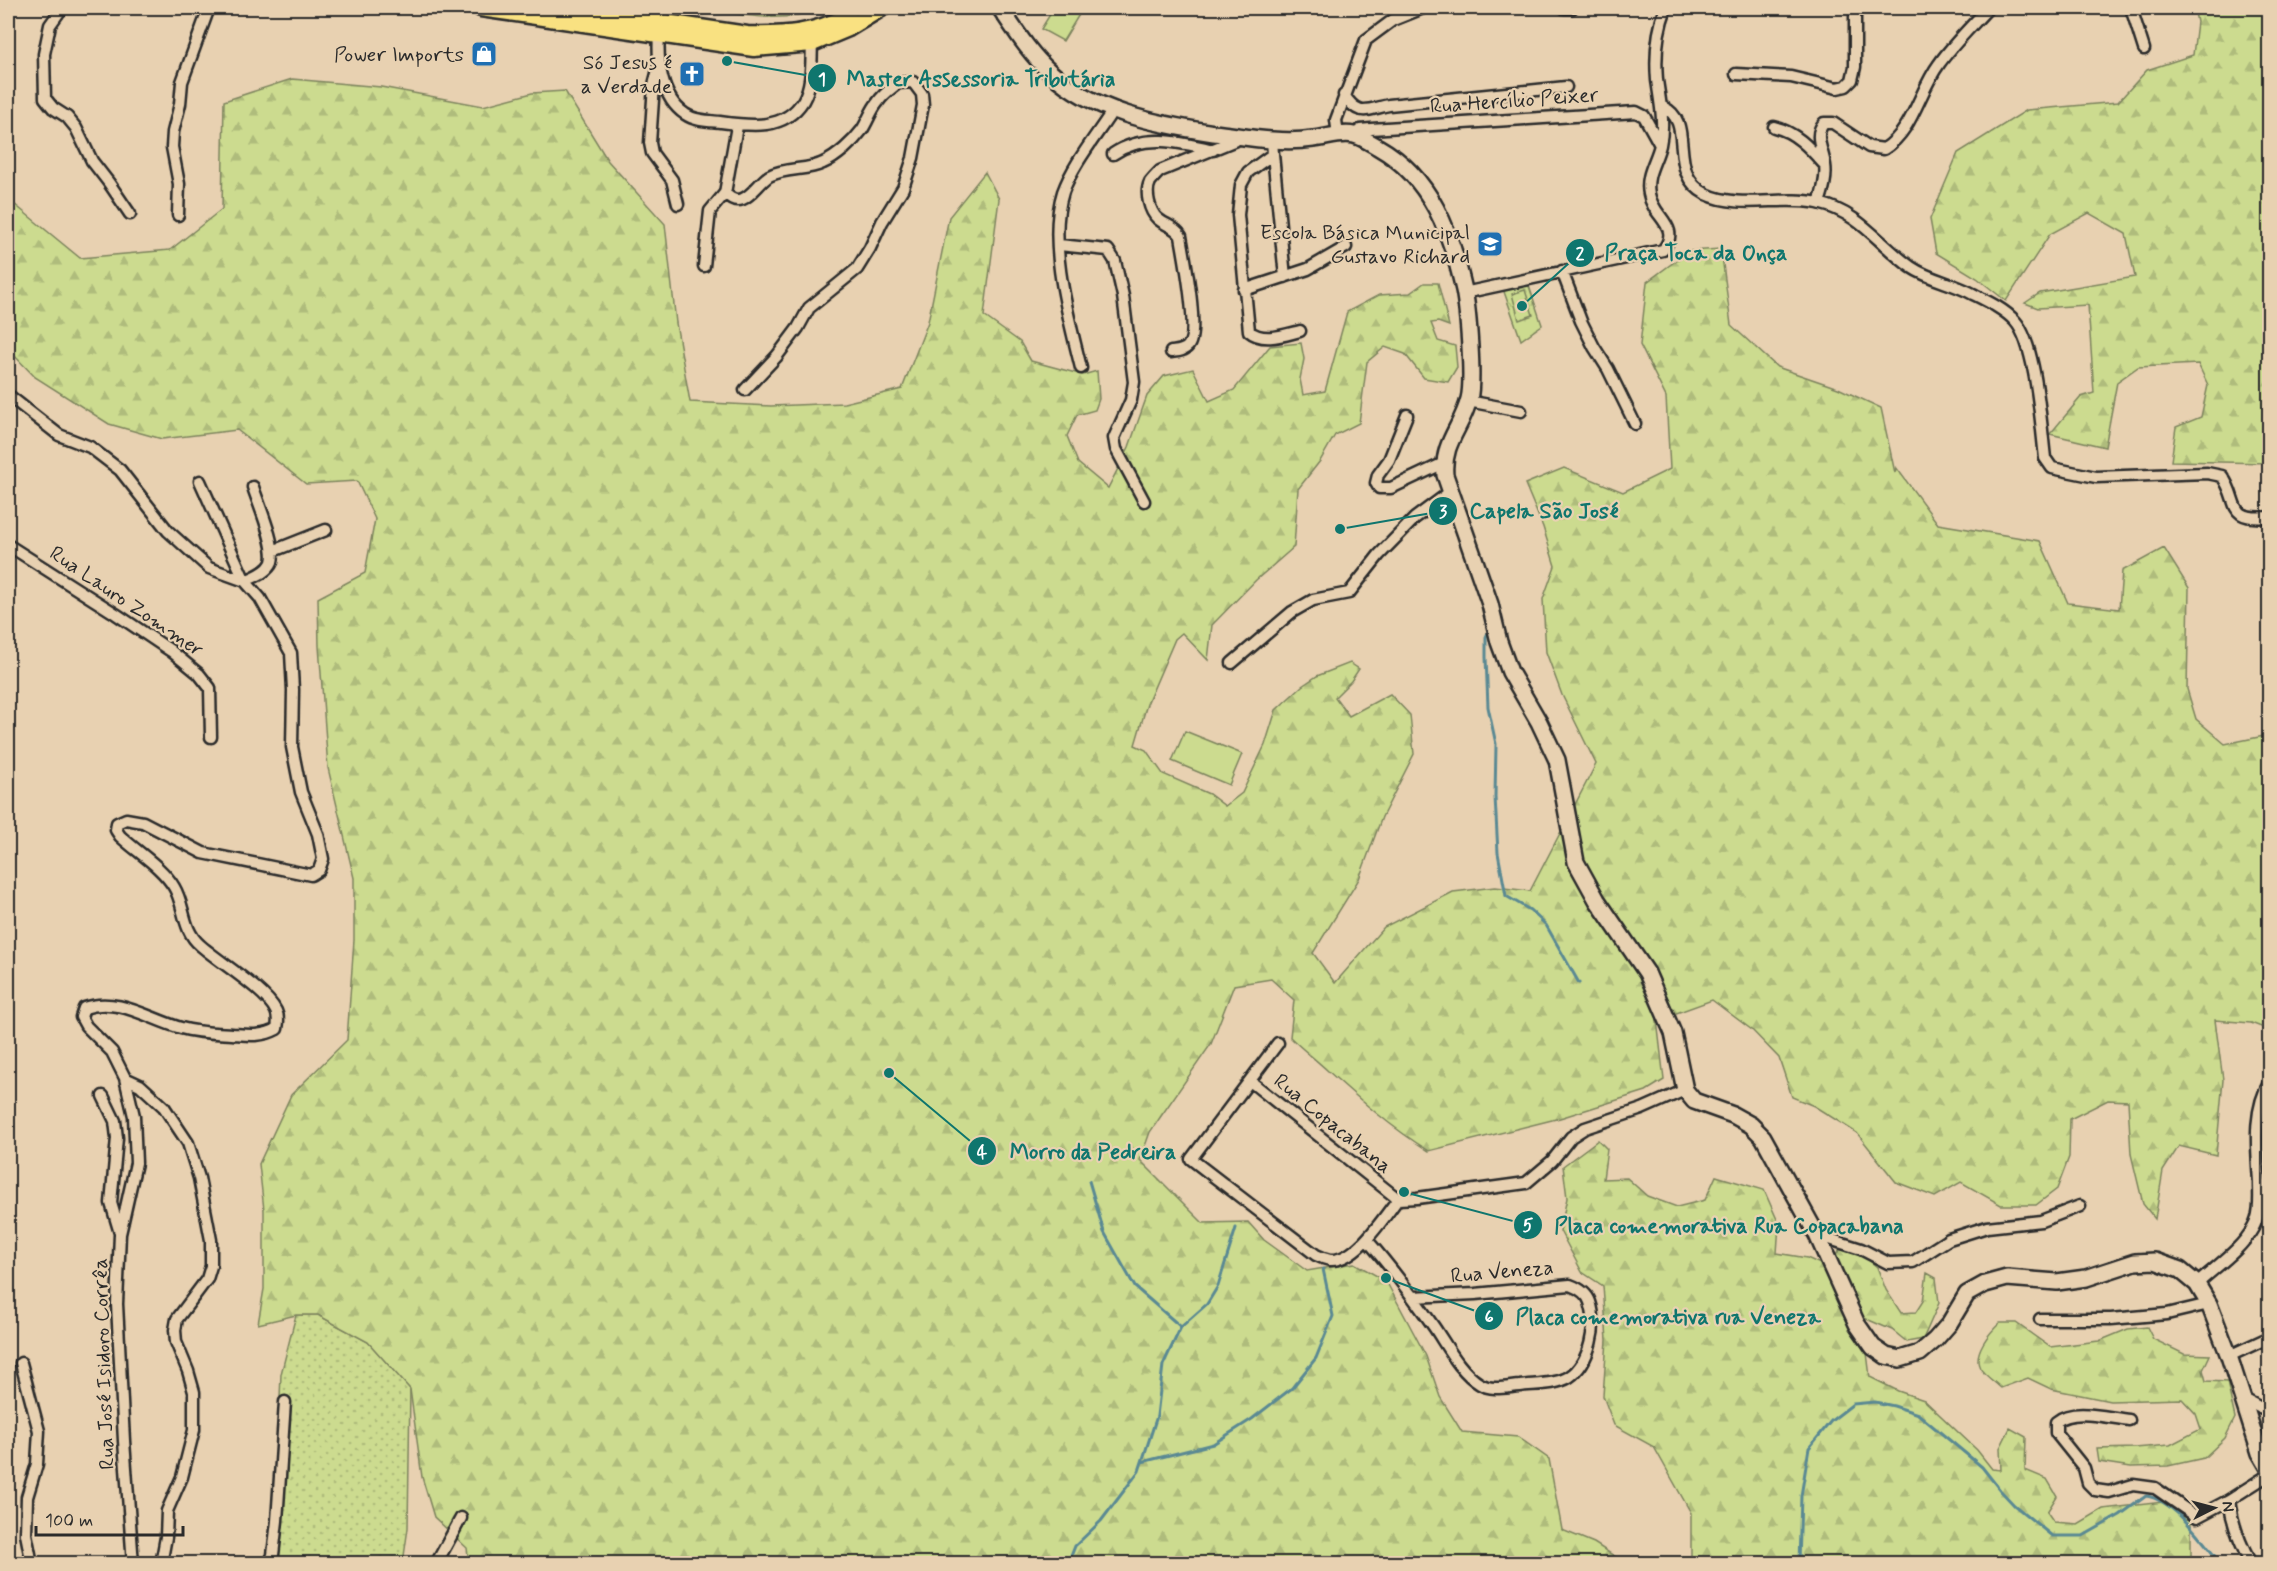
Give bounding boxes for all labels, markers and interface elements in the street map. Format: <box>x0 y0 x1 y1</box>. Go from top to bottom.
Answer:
shop icon: Power Imports <box>469 39 499 69</box>
place label: Power Imports <box>334 41 464 69</box>
place label: Só Jesus é a Verdade <box>581 49 672 101</box>
callout: Master Assessoria Tributária <box>807 58 1125 98</box>
church icon: Só Jesus é a Verdade <box>677 59 707 89</box>
text: Master Assessoria Tributária <box>846 66 1116 94</box>
text: 1 <box>818 68 826 92</box>
street label: Rua Hercílio Peixer <box>1429 81 1599 121</box>
place label: Escola Básica Municipal Gustavo Richard <box>1260 219 1470 271</box>
school or university icon: Escola Básica Municipal Gustavo Richard <box>1475 229 1505 259</box>
callout: Praça Toca da Onça <box>1565 233 1798 273</box>
text: Praça Toca da Onça <box>1605 240 1787 268</box>
text: 2 <box>1576 242 1585 266</box>
callout: Capela São José <box>1428 491 1631 531</box>
text: Capela São José <box>1469 498 1619 526</box>
text: 3 <box>1439 500 1448 524</box>
street label: Rua Lauro Zommer <box>44 540 209 664</box>
street label: Rua Copacabana <box>1267 1067 1397 1180</box>
callout: Morro da Pedreira <box>967 1131 1188 1171</box>
text: Morro da Pedreira <box>1010 1139 1176 1167</box>
text: 4 <box>977 1141 988 1165</box>
callout: Placa comemorativa Rua Copacabana <box>1513 1205 1915 1245</box>
text: Placa comemorativa Rua Copacabana <box>1554 1213 1904 1241</box>
text: 5 <box>1523 1214 1534 1238</box>
street label: Rua Veneza <box>1450 1254 1555 1290</box>
street label: Rua José Isidoro Corrêa <box>86 1258 122 1470</box>
callout: Placa comemorativa rua Veneza <box>1474 1296 1832 1336</box>
text: Placa comemorativa rua Veneza <box>1515 1304 1821 1332</box>
text: 6 <box>1484 1305 1494 1329</box>
north arrow <box>2184 1478 2244 1538</box>
scale bar <box>36 1499 183 1537</box>
text: N <box>2216 1500 2238 1513</box>
text: 100 m <box>45 1509 93 1533</box>

